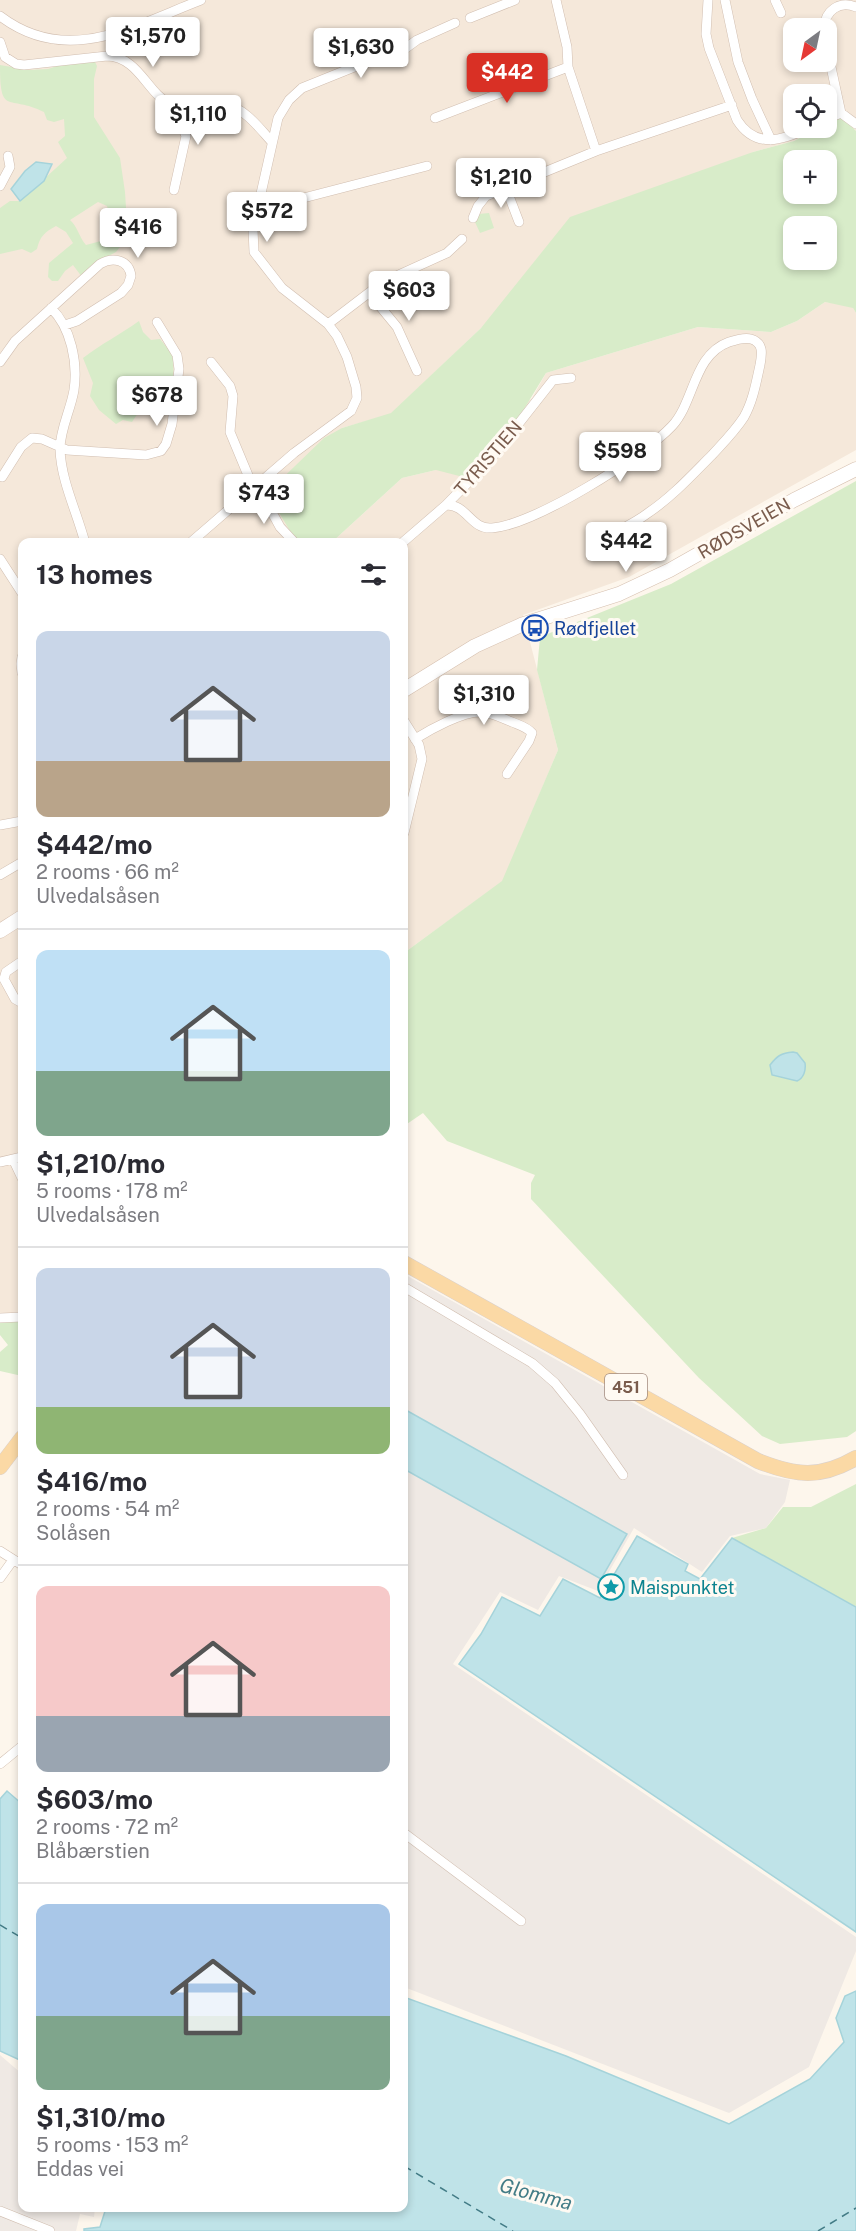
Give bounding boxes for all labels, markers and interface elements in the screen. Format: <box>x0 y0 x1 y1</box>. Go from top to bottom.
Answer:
pin: $1,570 <box>104 17 202 68</box>
north arrow <box>783 18 837 72</box>
map controls <box>783 18 837 270</box>
text: $1,570 <box>120 24 186 48</box>
pin: $1,630 <box>312 28 410 79</box>
text: $1,630 <box>328 35 395 59</box>
pin: $442 <box>471 53 543 104</box>
text: $442 <box>481 60 533 84</box>
button: locate <box>783 84 837 138</box>
pin: $1,110 <box>149 95 247 146</box>
text: $1,110 <box>169 102 227 126</box>
button: + <box>783 150 837 204</box>
pin: $1,210 <box>452 158 550 209</box>
text: $1,210 <box>470 165 532 189</box>
pin: $572 <box>231 192 303 243</box>
text: $572 <box>241 199 293 223</box>
pin: $416 <box>102 208 174 259</box>
text: $416 <box>114 215 162 239</box>
button: − <box>783 216 837 270</box>
pin: $603 <box>373 271 445 322</box>
text: $603 <box>383 278 435 302</box>
pin: $678 <box>121 376 193 427</box>
text: $678 <box>131 383 183 407</box>
street label: TYRISTIEN <box>450 416 526 500</box>
pin: $598 <box>584 432 656 483</box>
text: $598 <box>593 439 647 463</box>
pin: $743 <box>228 474 300 525</box>
text: $743 <box>238 481 290 505</box>
street label: RØDSVEIEN <box>694 493 794 563</box>
pin: $442 <box>590 522 662 573</box>
text: $442 <box>600 529 652 553</box>
icon: filters <box>357 558 390 591</box>
text: 13 homes <box>36 559 153 590</box>
bus stop icon: Rødfjellet <box>520 613 550 643</box>
place label: Rødfjellet <box>554 618 636 639</box>
icon: home <box>159 670 267 778</box>
pin: $1,310 <box>435 675 533 726</box>
text: $1,310 <box>453 682 515 706</box>
text: $442/mo <box>36 829 152 860</box>
text: 2 rooms · 66 m² <box>36 860 179 884</box>
text: Ulvedalsåsen <box>36 884 160 908</box>
icon: home <box>159 989 267 1097</box>
text: $1,210/mo <box>36 1148 165 1179</box>
text: 5 rooms · 178 m² <box>36 1179 188 1203</box>
text: Ulvedalsåsen <box>36 1203 160 1227</box>
icon: home <box>159 1307 267 1415</box>
road number: 451 <box>605 1374 647 1400</box>
text: $416/mo <box>36 1466 147 1497</box>
text: 2 rooms · 54 m² <box>36 1497 179 1521</box>
text: Solåsen <box>36 1521 111 1545</box>
place icon: Maispunktet <box>596 1572 626 1602</box>
place label: Maispunktet <box>630 1577 734 1598</box>
icon: home <box>159 1625 267 1733</box>
text: $603/mo <box>36 1784 153 1815</box>
text: 2 rooms · 72 m² <box>36 1815 178 1839</box>
text: Blåbærstien <box>36 1839 150 1863</box>
icon: home <box>159 1943 267 2051</box>
text: $1,310/mo <box>36 2102 165 2133</box>
text: 5 rooms · 153 m² <box>36 2133 188 2157</box>
text: Eddas vei <box>36 2157 124 2181</box>
water label: Glomma <box>497 2173 575 2215</box>

